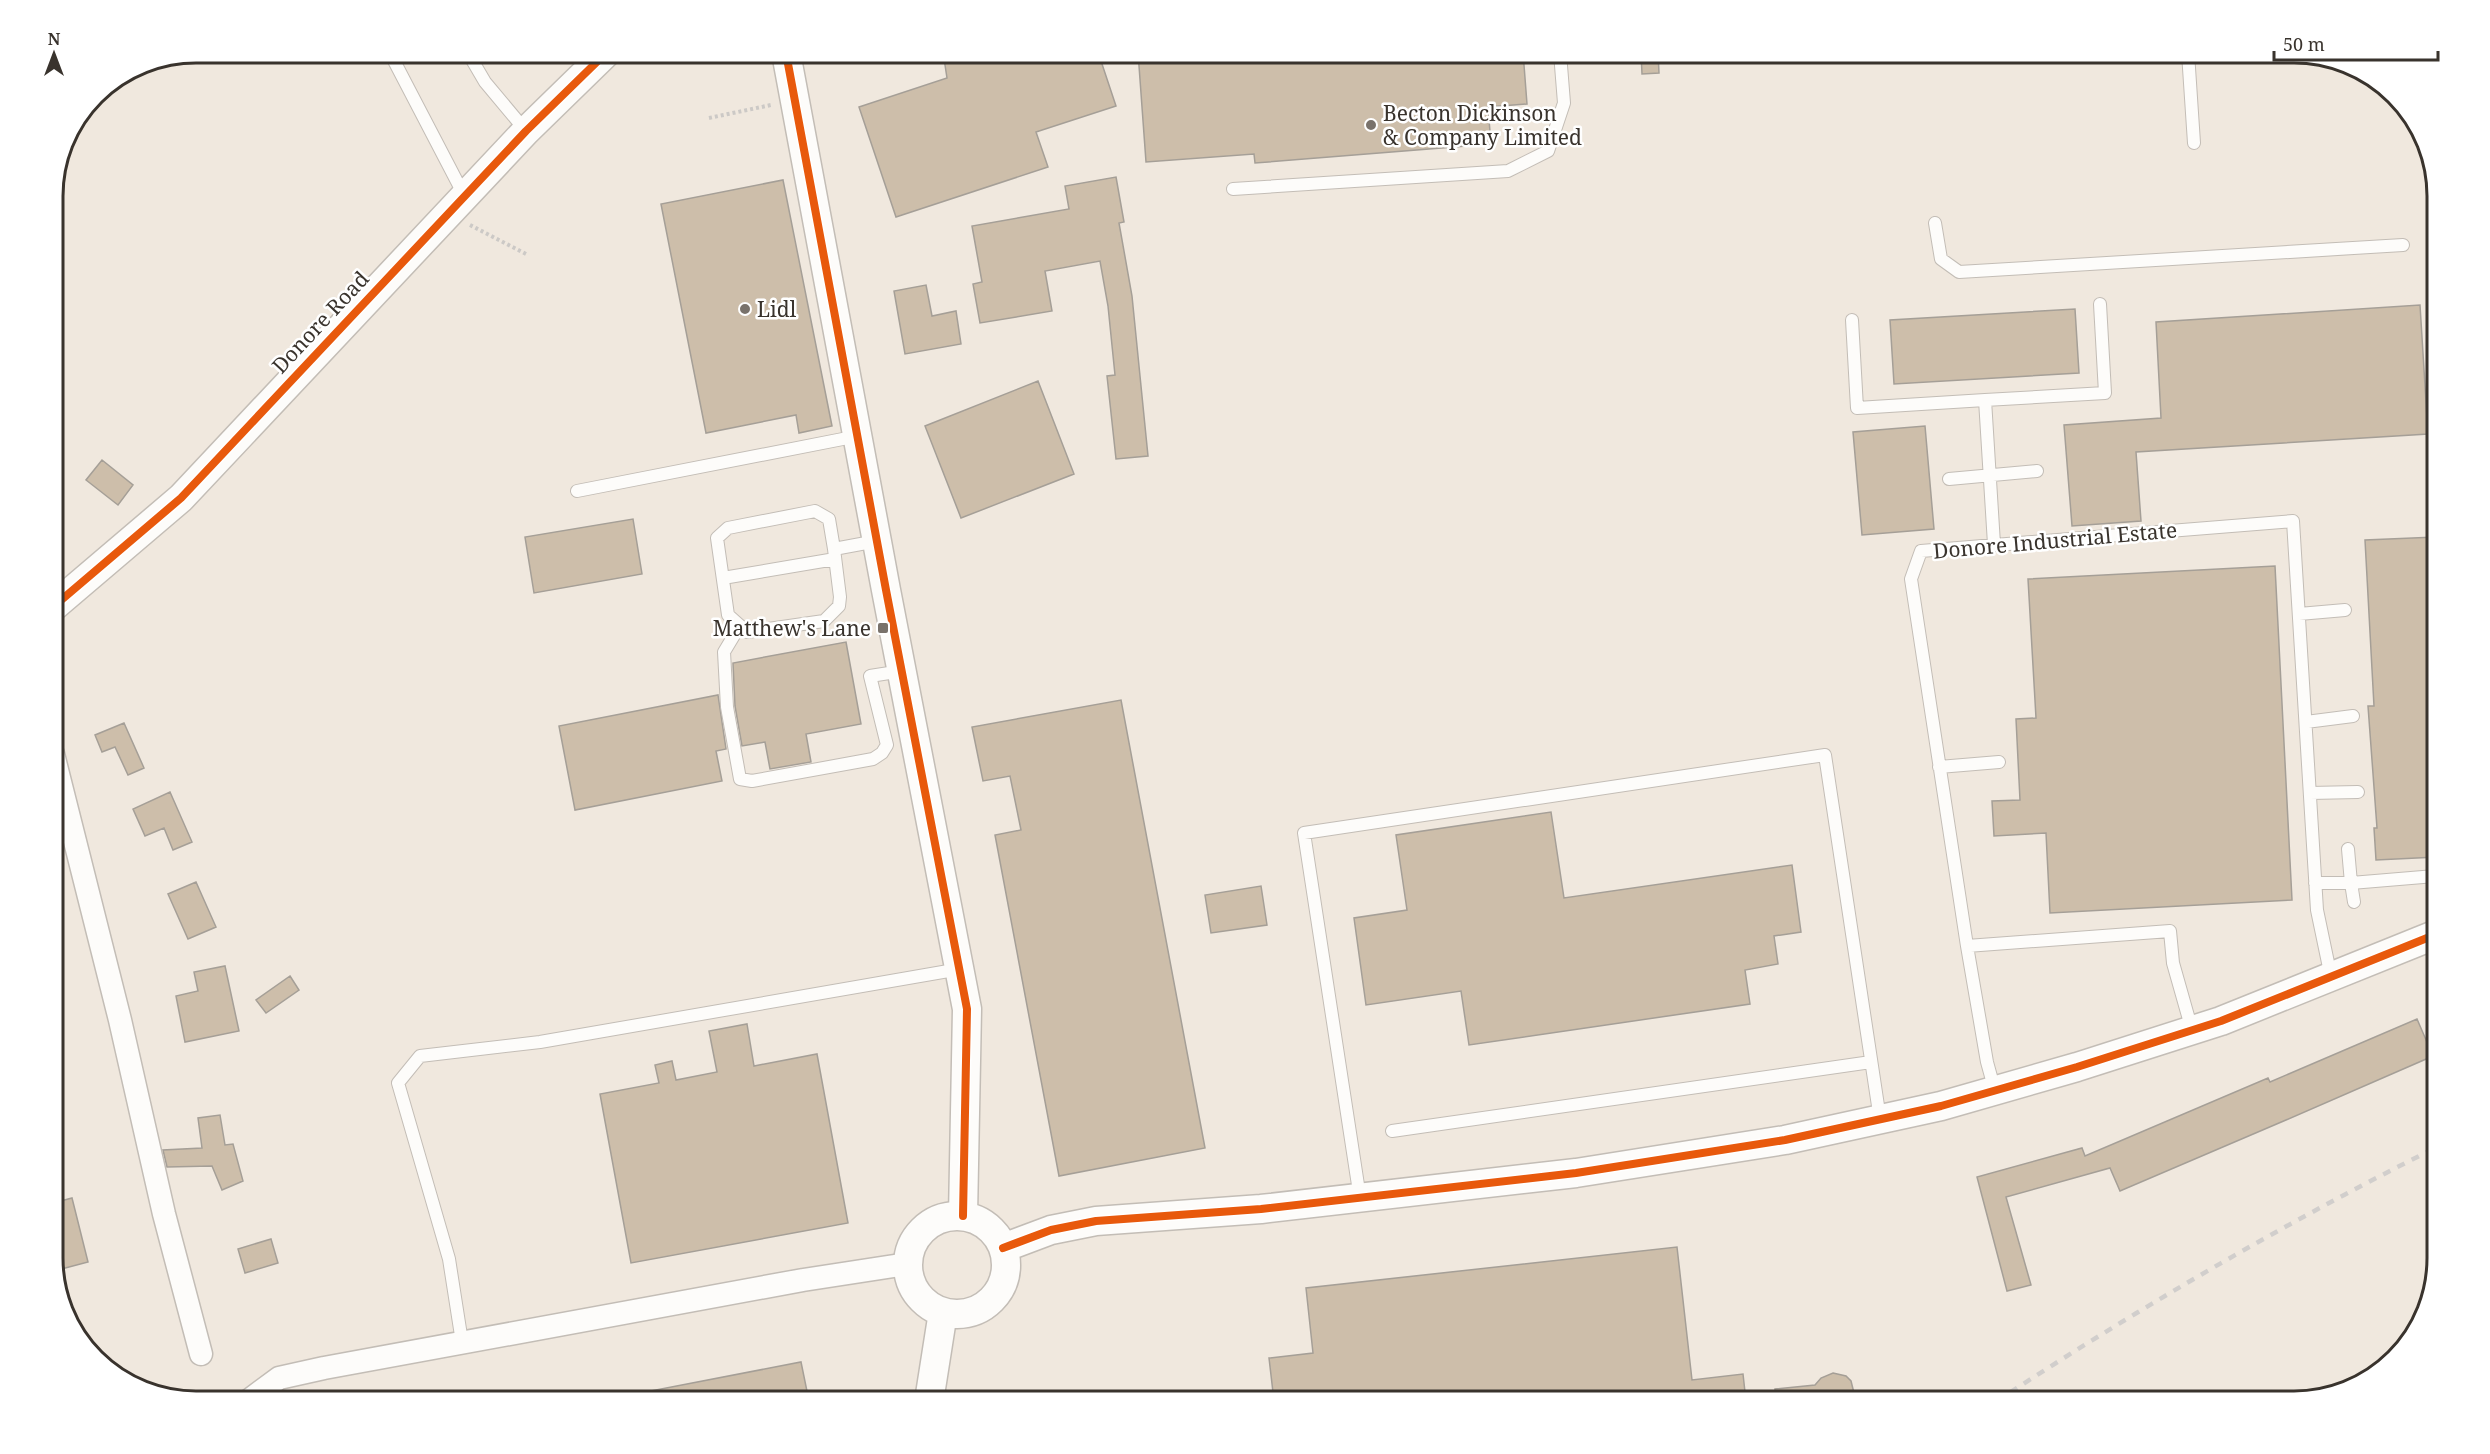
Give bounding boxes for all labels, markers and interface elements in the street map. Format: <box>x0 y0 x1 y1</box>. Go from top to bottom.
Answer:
north arrow <box>24 24 84 84</box>
scale bar <box>2274 24 2438 62</box>
text: N <box>48 28 61 50</box>
text: 50 m <box>2283 32 2325 56</box>
place label: Becton Dickinson & Company Limited <box>1383 99 1582 151</box>
marker: Becton Dickinson & Company Limited <box>1364 118 1378 132</box>
street label: Donore Road <box>265 265 375 379</box>
place label: Lidl <box>757 295 797 323</box>
marker: Lidl <box>738 302 752 316</box>
street label: Donore Industrial Estate <box>1932 515 2178 565</box>
place label: Matthew's Lane <box>713 614 871 642</box>
marker: Matthew's Lane <box>876 621 890 635</box>

